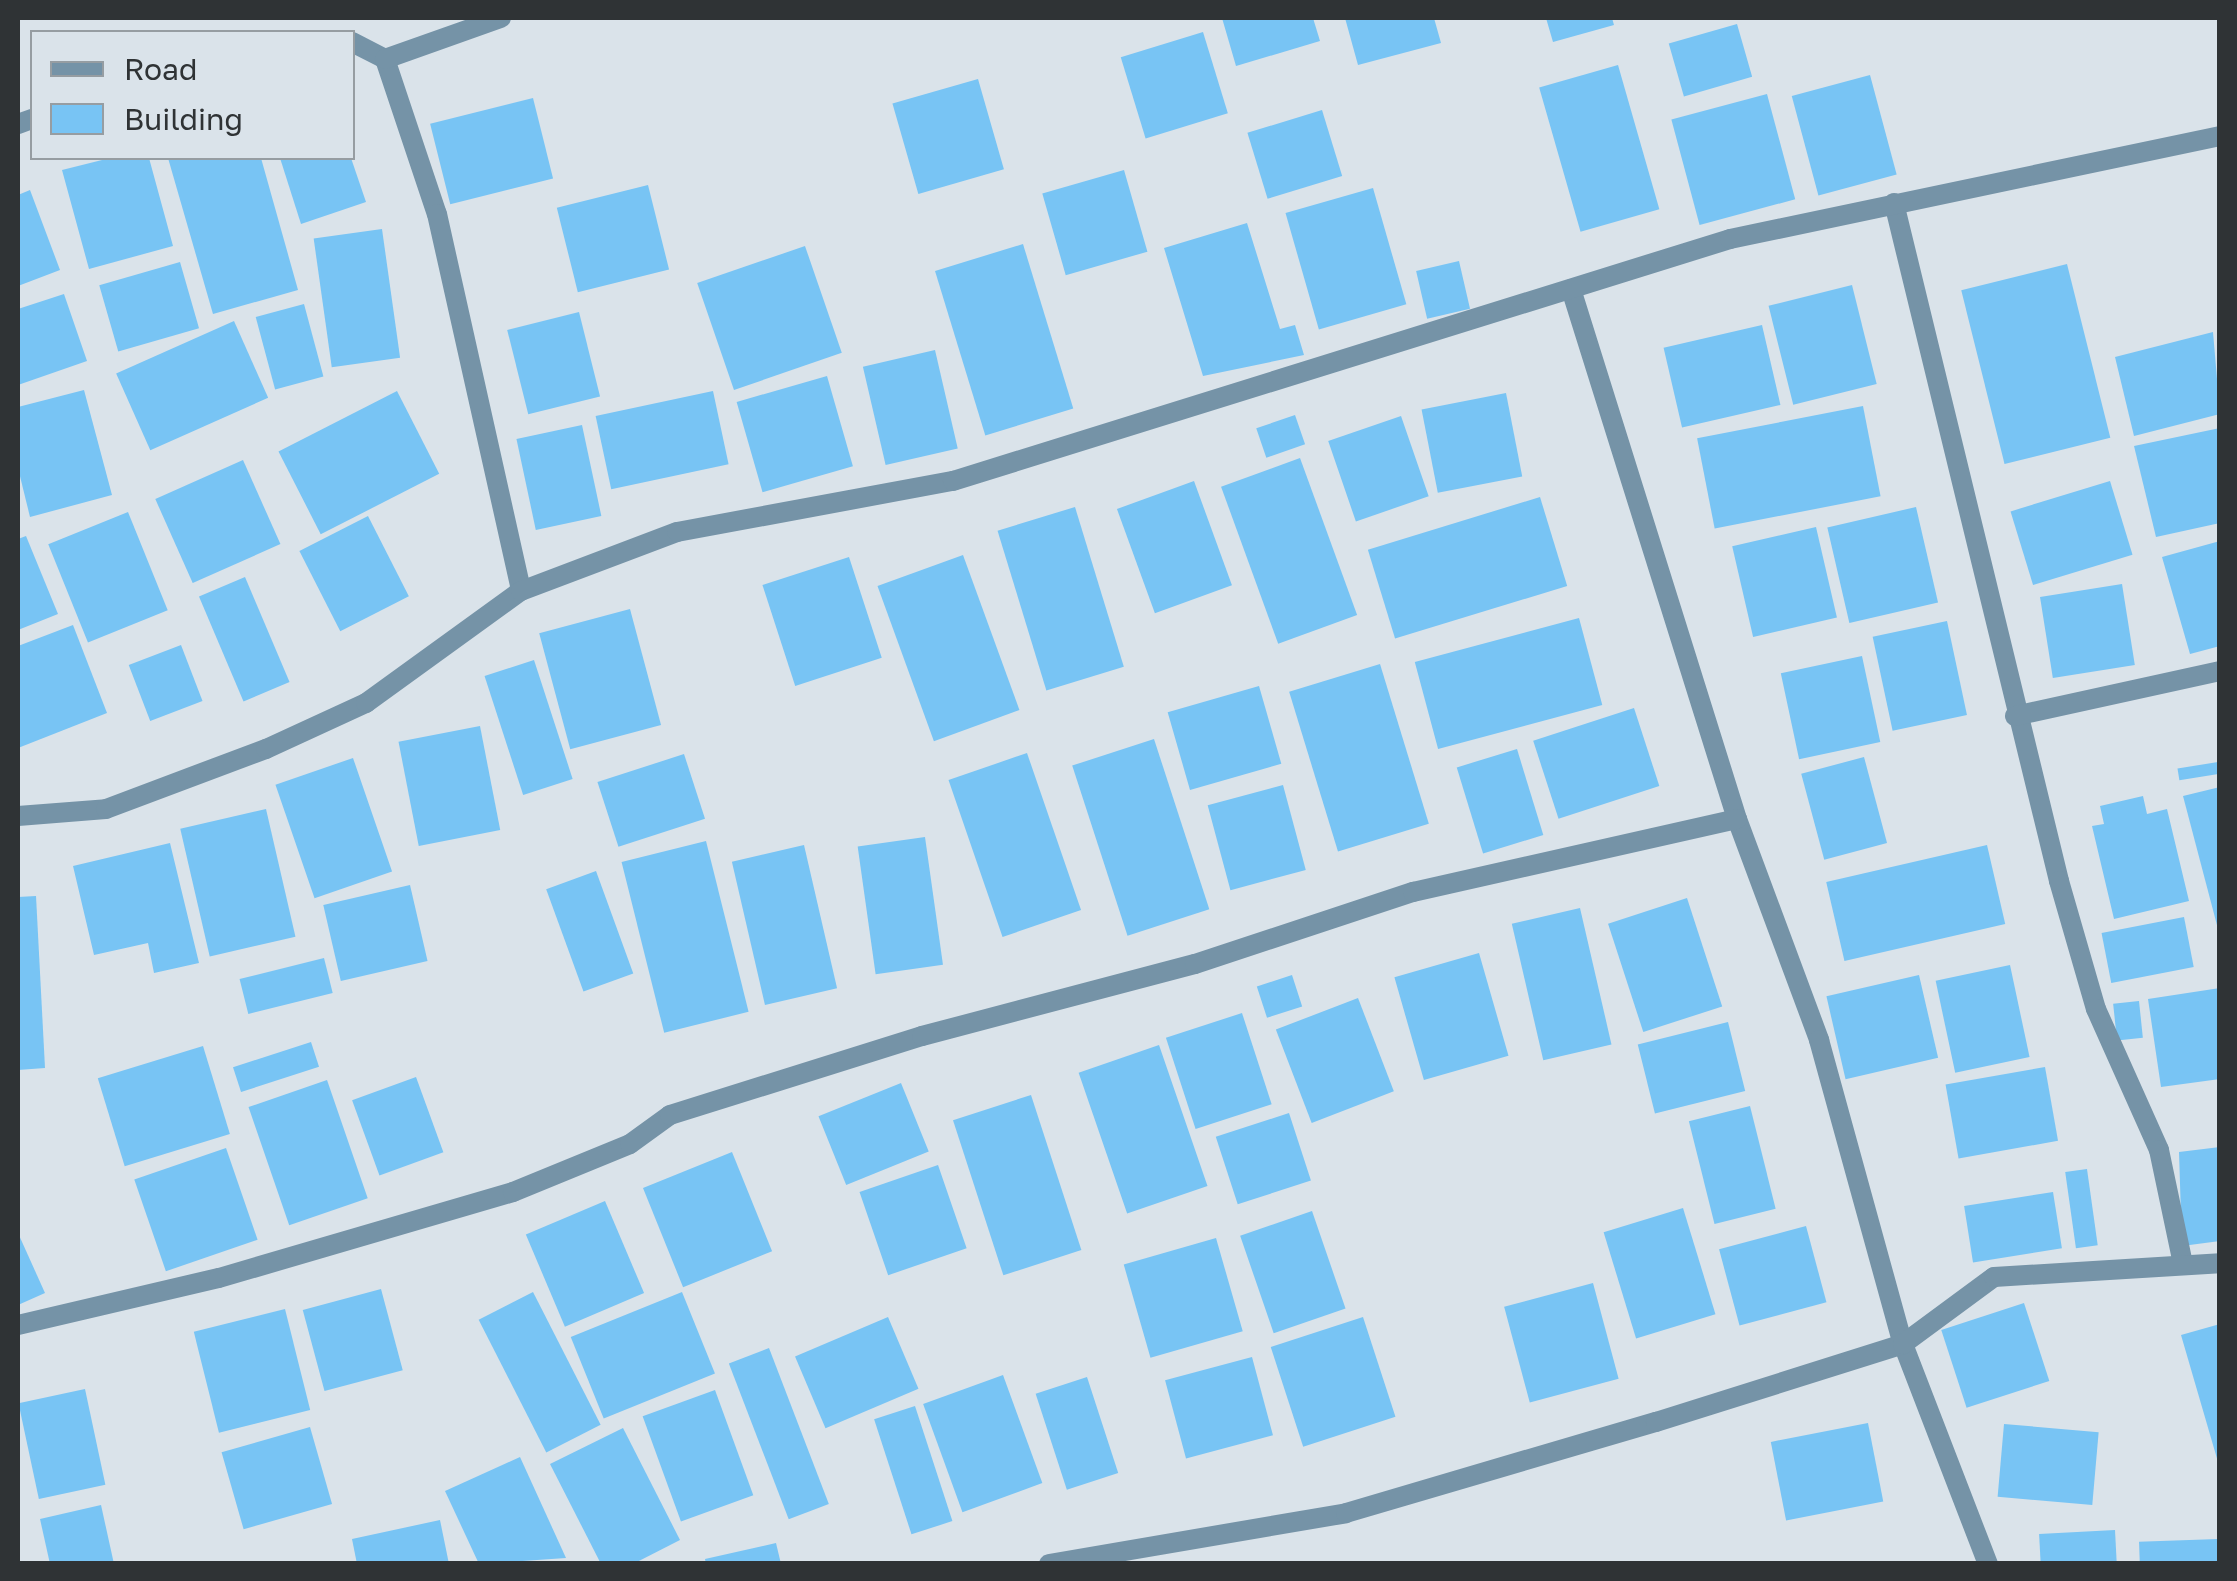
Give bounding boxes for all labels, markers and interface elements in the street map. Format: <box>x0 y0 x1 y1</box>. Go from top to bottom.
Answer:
legend <box>30 30 355 160</box>
text: Road <box>124 51 198 87</box>
text: Building <box>124 101 243 137</box>

